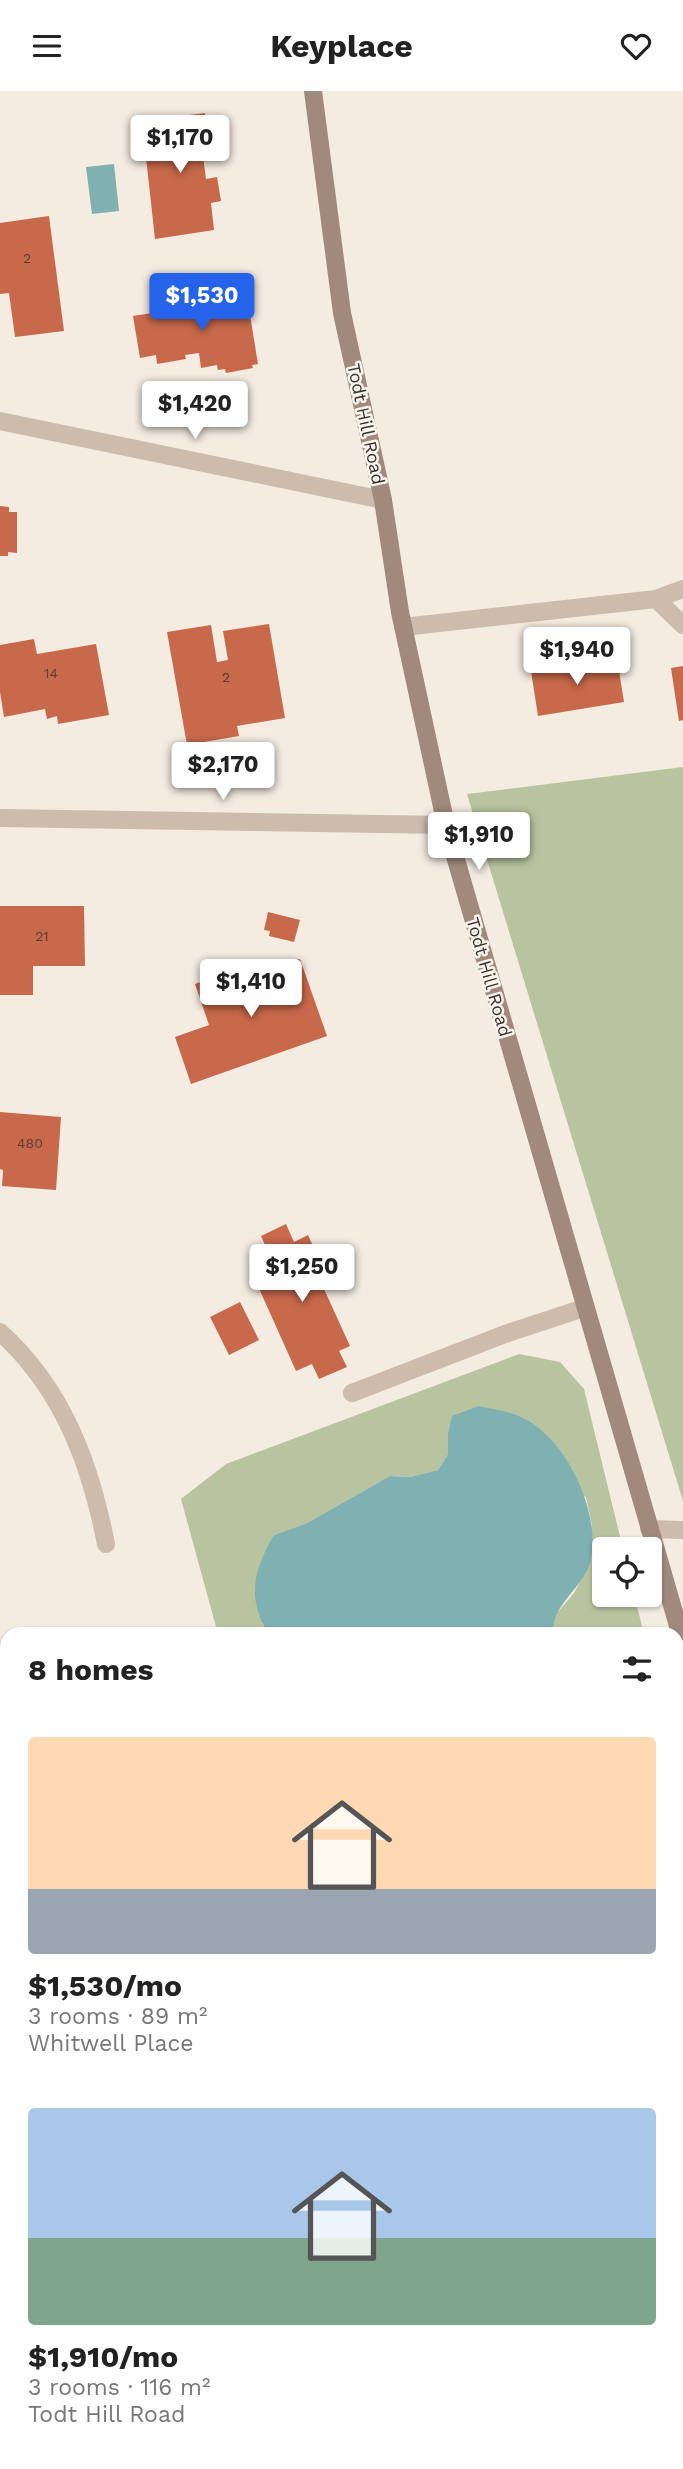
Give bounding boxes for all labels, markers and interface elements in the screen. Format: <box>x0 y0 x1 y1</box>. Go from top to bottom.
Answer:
icon: menu <box>28 27 66 65</box>
text: Keyplace <box>270 27 413 65</box>
icon: heart <box>617 27 655 65</box>
pin: $1,170 <box>123 115 237 175</box>
text: $1,170 <box>146 124 214 151</box>
house number: 2 <box>23 250 31 266</box>
pin: $1,530 <box>145 273 259 333</box>
text: $1,530 <box>165 282 239 309</box>
street label: Todt Hill Road <box>343 361 390 486</box>
pin: $1,420 <box>138 381 252 441</box>
text: $1,420 <box>158 390 232 417</box>
pin: $1,940 <box>520 627 634 687</box>
text: $1,940 <box>539 636 615 663</box>
house number: 14 <box>44 665 58 681</box>
house number: 2 <box>222 669 230 685</box>
pin: $2,170 <box>166 743 280 802</box>
text: $2,170 <box>188 751 258 778</box>
pin: $1,910 <box>422 813 536 872</box>
text: $1,910 <box>444 821 514 848</box>
street label: Todt Hill Road <box>462 915 517 1039</box>
house number: 21 <box>35 928 49 944</box>
pin: $1,410 <box>194 960 308 1019</box>
text: $1,410 <box>216 968 286 995</box>
house number: 480 <box>17 1135 43 1151</box>
pin: $1,250 <box>245 1245 359 1304</box>
text: $1,250 <box>265 1253 339 1280</box>
map controls <box>592 1537 662 1607</box>
button: locate <box>592 1537 662 1607</box>
icon: filters <box>618 1650 656 1688</box>
text: 8 homes <box>28 1652 154 1687</box>
icon: home <box>279 1782 405 1908</box>
text: $1,530/mo <box>28 1968 182 2003</box>
text: 3 rooms · 89 m² <box>28 2003 207 2030</box>
text: Whitwell Place <box>28 2030 194 2057</box>
icon: home <box>279 2153 405 2279</box>
text: $1,910/mo <box>28 2339 178 2374</box>
text: 3 rooms · 116 m² <box>28 2374 210 2401</box>
text: Todt Hill Road <box>28 2401 185 2428</box>

